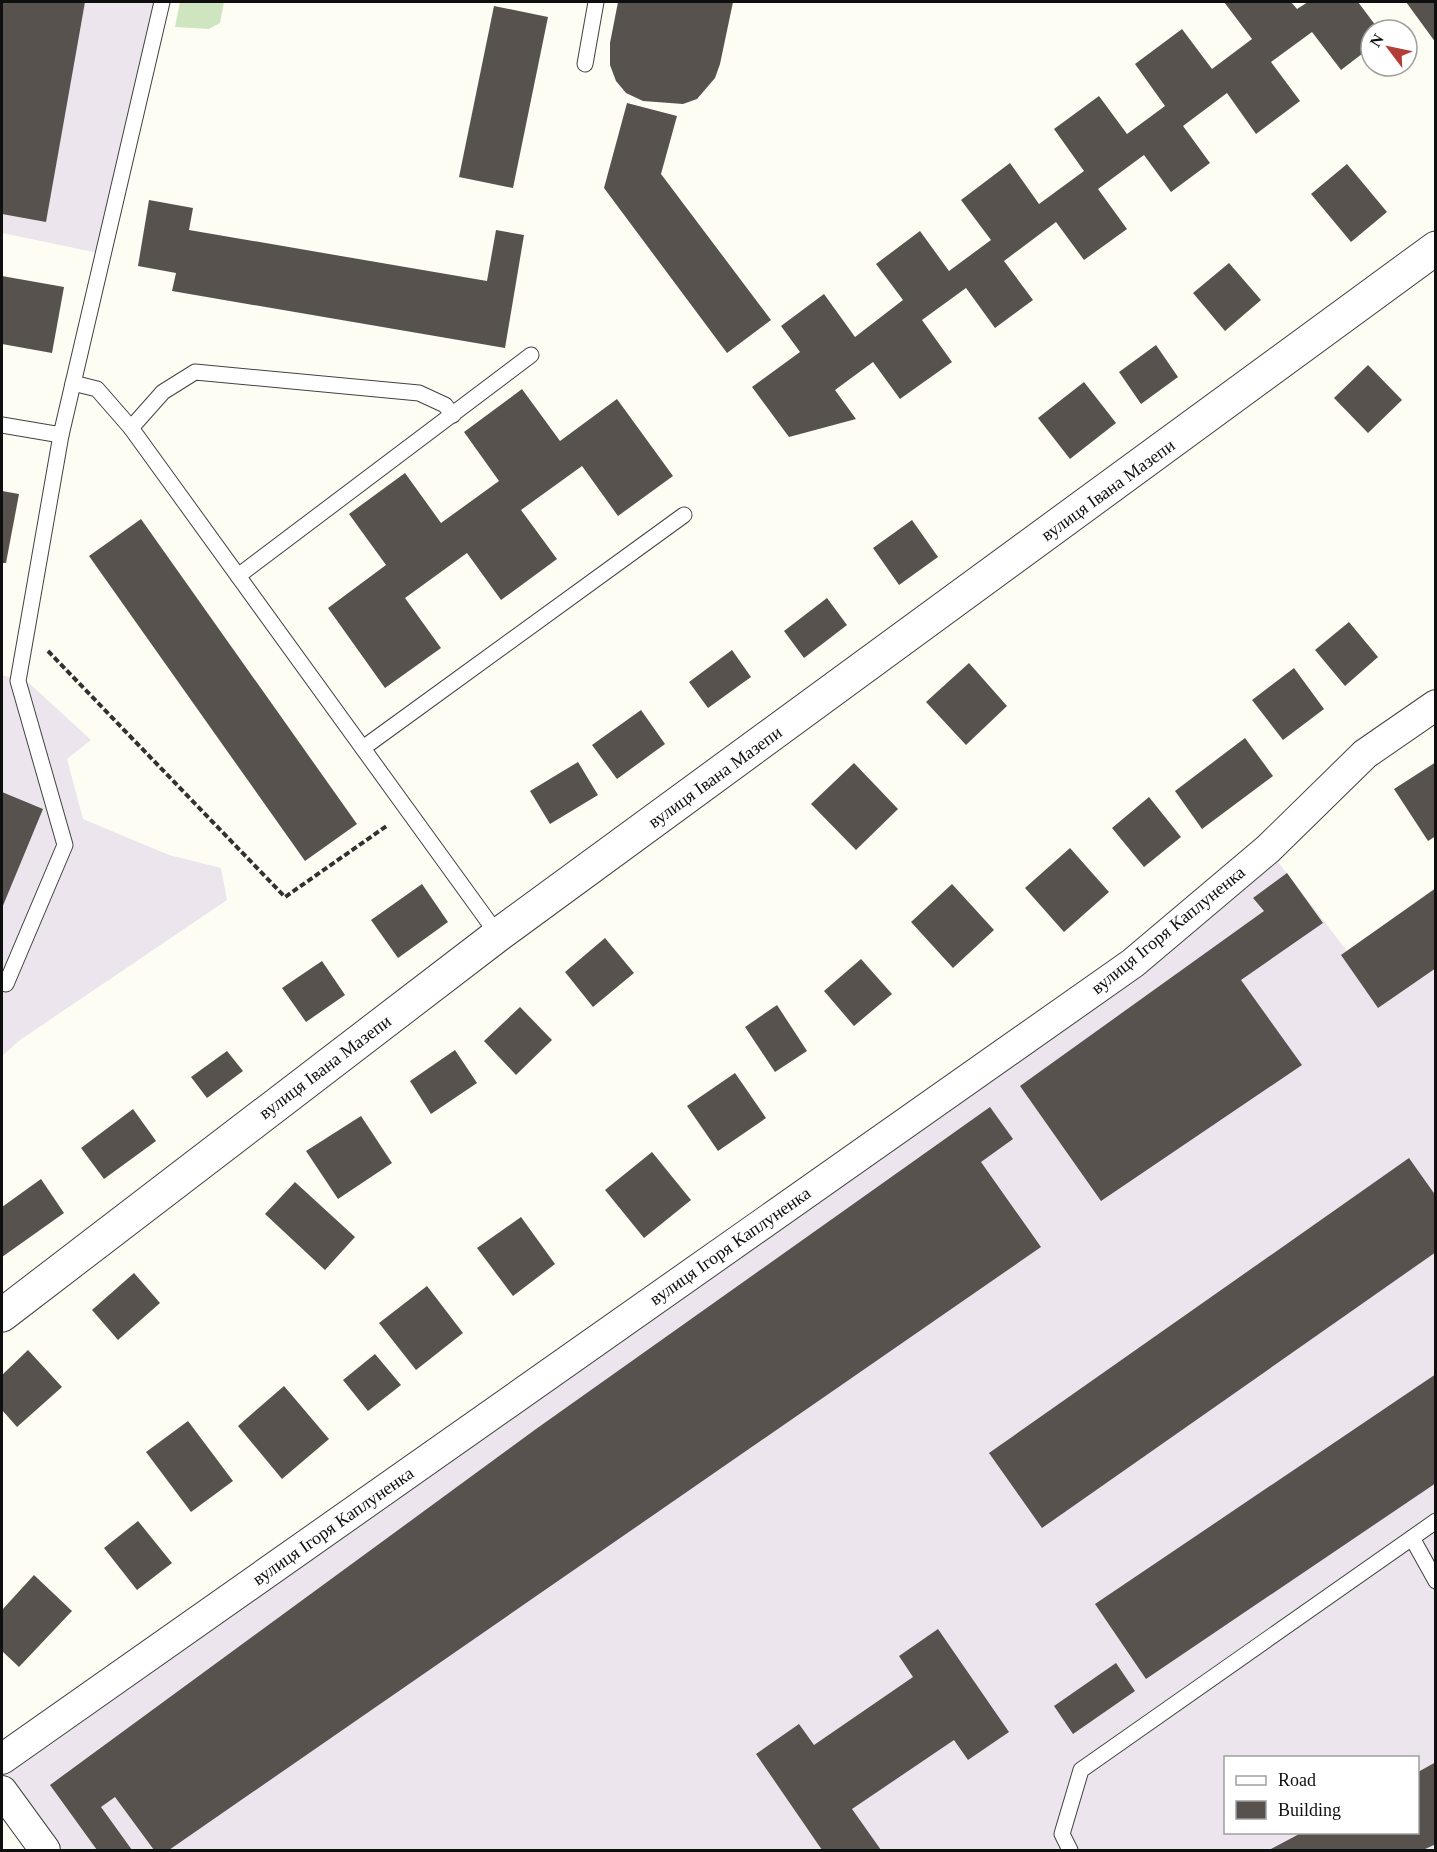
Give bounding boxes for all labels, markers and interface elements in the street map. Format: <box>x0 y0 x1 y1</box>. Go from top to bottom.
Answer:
north arrow <box>1359 18 1419 78</box>
text: N <box>1366 31 1387 50</box>
street label: вулиця Івана Мазепи <box>1037 435 1179 545</box>
street label: вулиця Івана Мазепи <box>644 722 786 832</box>
street label: вулиця Ігоря Каплуненка <box>1087 862 1249 998</box>
street label: вулиця Івана Мазепи <box>255 1011 395 1123</box>
street label: вулиця Ігоря Каплуненка <box>646 1183 814 1309</box>
street label: вулиця Ігоря Каплуненка <box>249 1463 417 1589</box>
legend <box>1224 1756 1419 1834</box>
text: Road <box>1278 1770 1316 1790</box>
text: Building <box>1278 1800 1341 1820</box>

